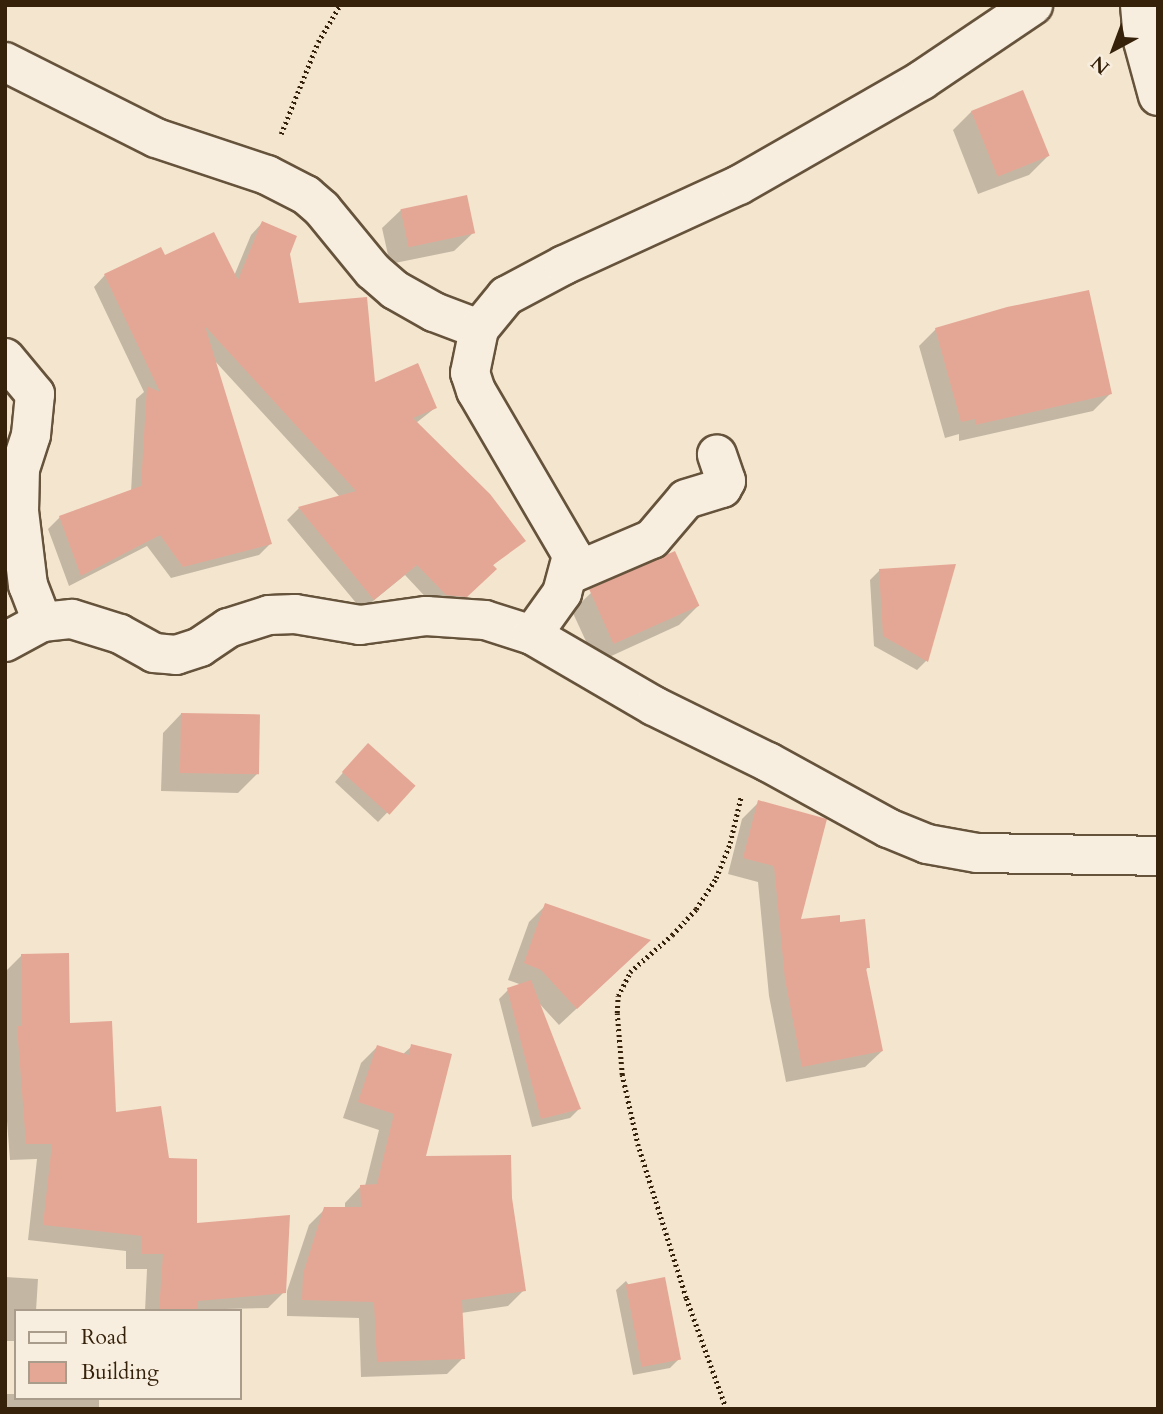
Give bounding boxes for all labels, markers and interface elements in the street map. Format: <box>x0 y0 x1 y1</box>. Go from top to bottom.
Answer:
north arrow <box>1079 14 1149 84</box>
text: N <box>1085 50 1115 80</box>
legend <box>14 1309 242 1400</box>
text: Road <box>81 1323 127 1352</box>
text: Building <box>81 1358 159 1387</box>

